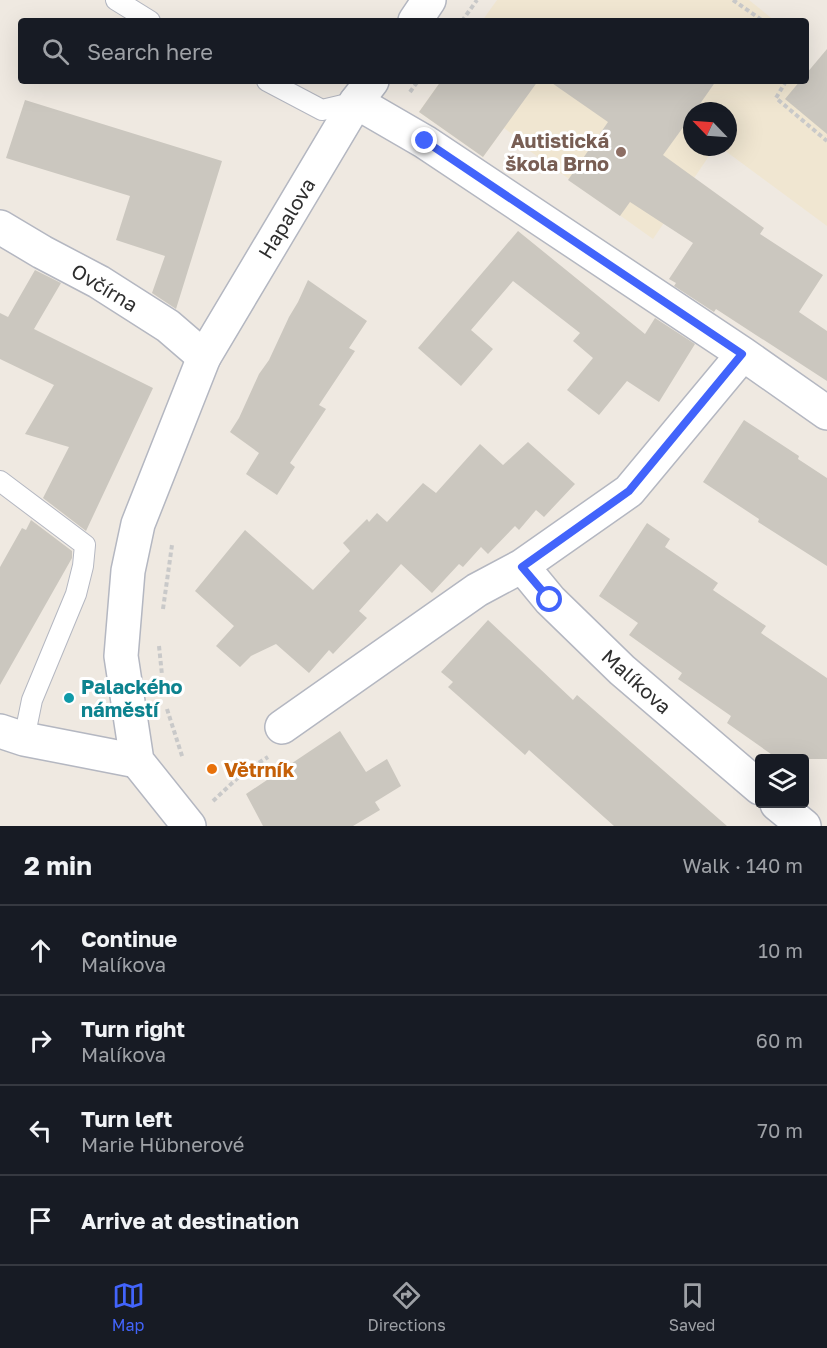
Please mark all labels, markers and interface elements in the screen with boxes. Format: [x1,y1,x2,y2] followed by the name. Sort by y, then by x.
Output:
[18,18,809,84] search box
[39,35,72,68] icon: search
[87,38,213,65] text: Search here
[683,102,737,156] north arrow
[411,127,437,153] route end
[505,128,609,175] place label: Autistická škola Brno
[614,145,628,159] marker: Autistická škola Brno
[253,173,319,263] street label: Hapalova
[67,258,143,316] street label: Ovčírna
[536,586,562,612] route start
[597,644,677,718] street label: Malíkova
[81,674,183,721] place label: Palackého náměstí
[62,691,76,705] marker: Palackého náměstí
[755,754,809,808] map controls
[755,754,809,808] button: layers
[224,757,295,781] place label: Větrník
[205,762,219,776] marker: Větrník
[24,850,92,881] text: 2 min
[683,853,803,877] text: Walk · 140 m
[81,925,177,952] text: Continue
[24,934,57,967] icon: ahead
[758,938,803,962] text: 10 m
[81,952,166,976] text: Malíkova
[81,1015,185,1042] text: Turn right
[24,1024,57,1057] icon: right
[756,1028,803,1052] text: 60 m
[81,1042,166,1066] text: Malíkova
[81,1105,172,1132] text: Turn left
[24,1114,57,1147] icon: left
[757,1118,803,1142] text: 70 m
[81,1132,244,1156] text: Marie Hübnerové
[24,1204,57,1237] icon: arrive
[81,1207,299,1234] text: Arrive at destination
[112,1279,145,1335] tab: Map
[368,1279,446,1335] tab: Directions
[669,1279,715,1335] tab: Saved

